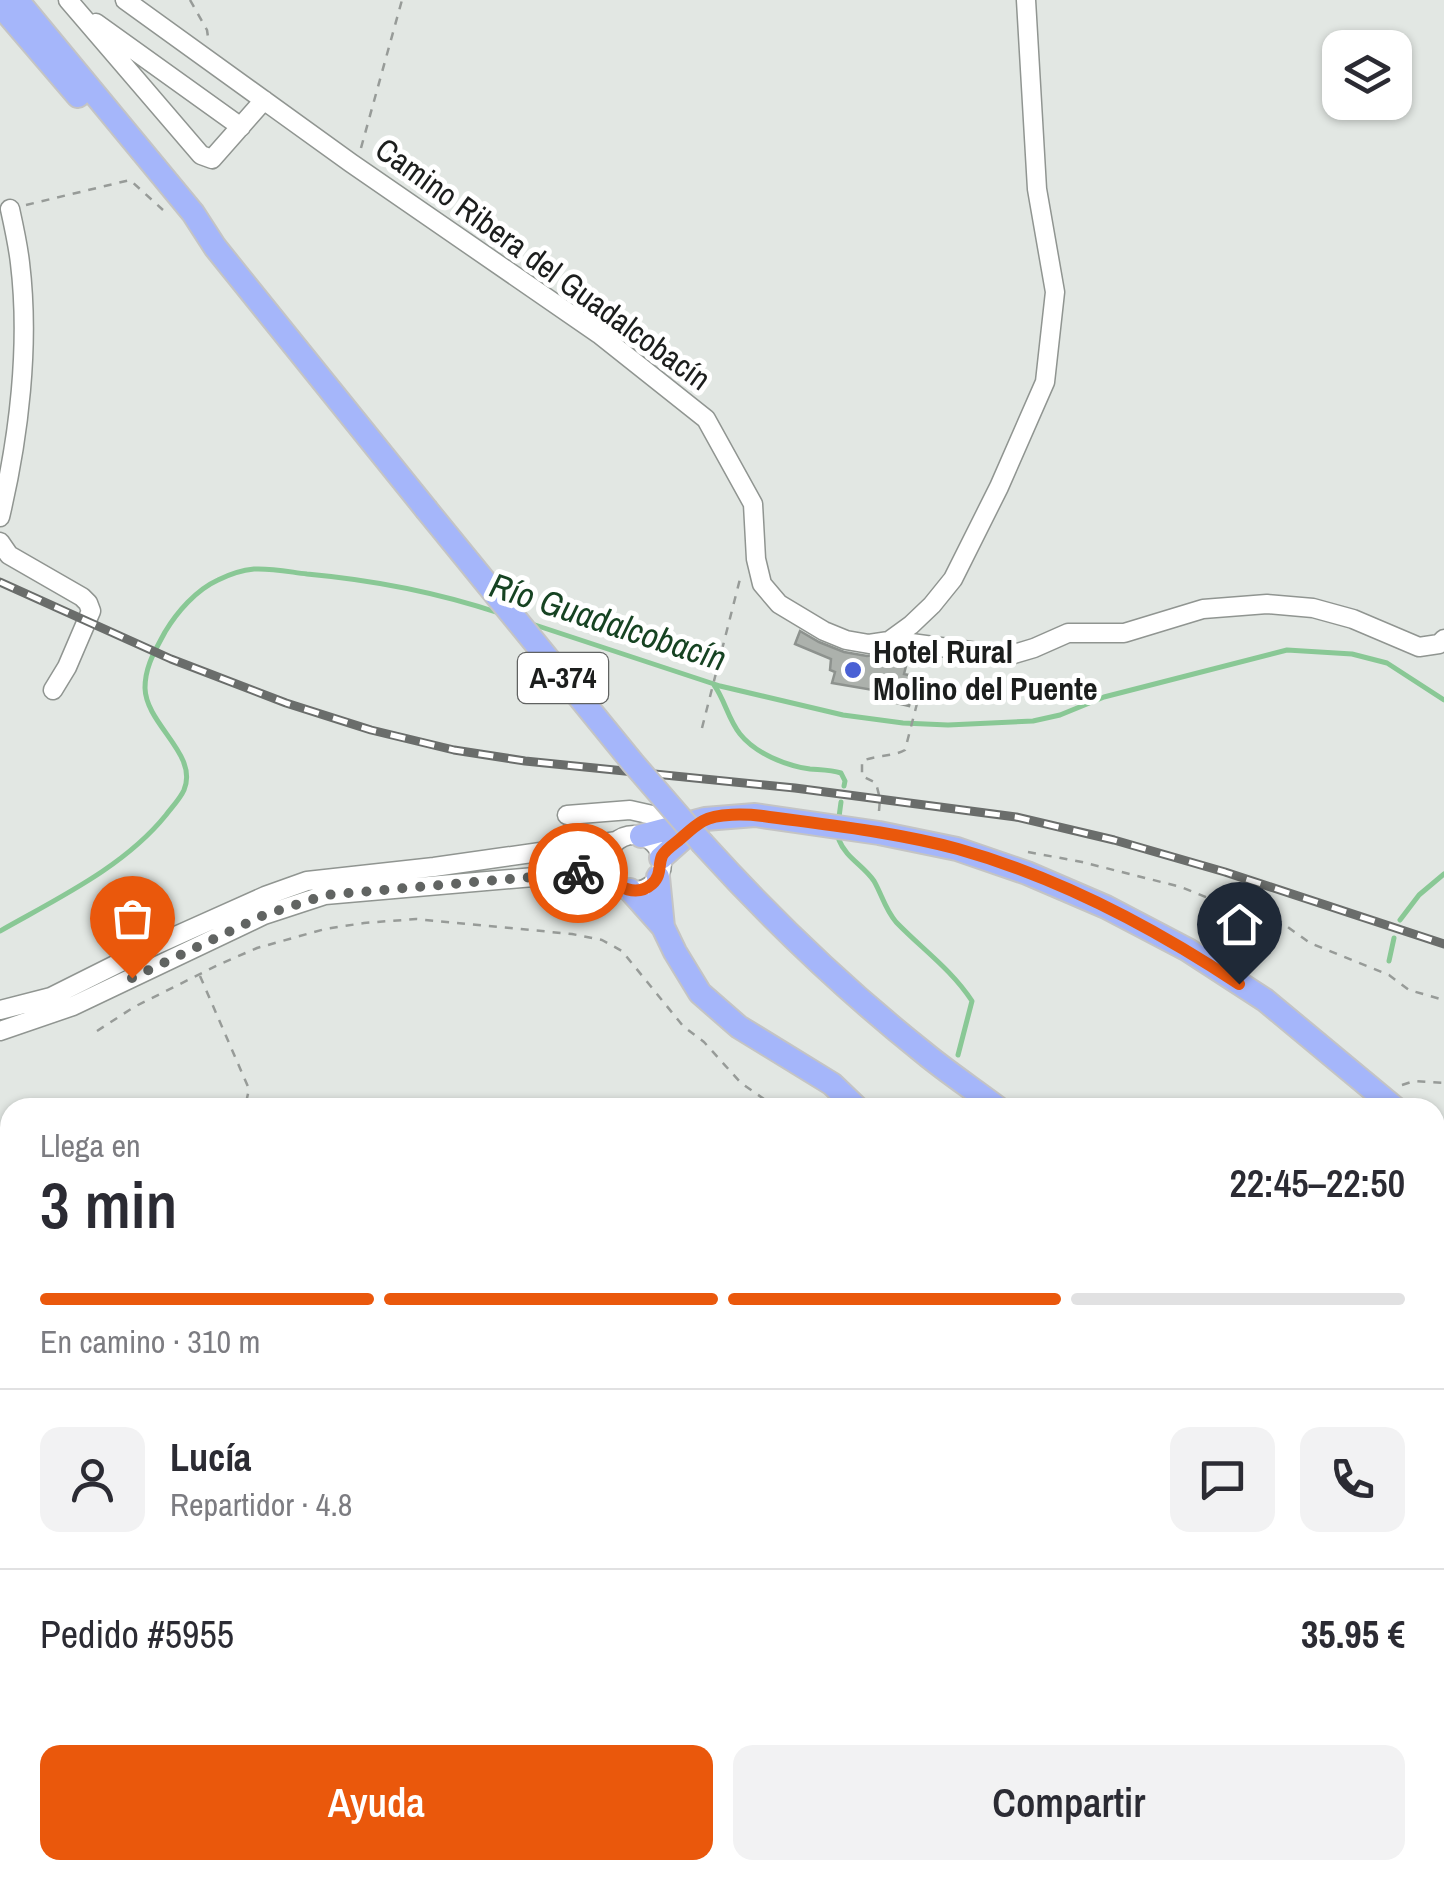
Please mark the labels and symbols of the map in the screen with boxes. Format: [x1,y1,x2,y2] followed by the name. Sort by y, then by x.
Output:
[367,127,719,400] street label: Camino Ribera del Guadalcobacín
[484,561,732,682] water label: Río Guadalcobacín
[873,630,1098,710] place label: Hotel Rural Molino del Puente
[518,653,608,703] road number: A-374
[842,659,864,681] marker: Hotel Rural Molino del Puente
[528,823,628,923] courier
[90,876,175,979] pin
[1197,882,1282,985] pin

